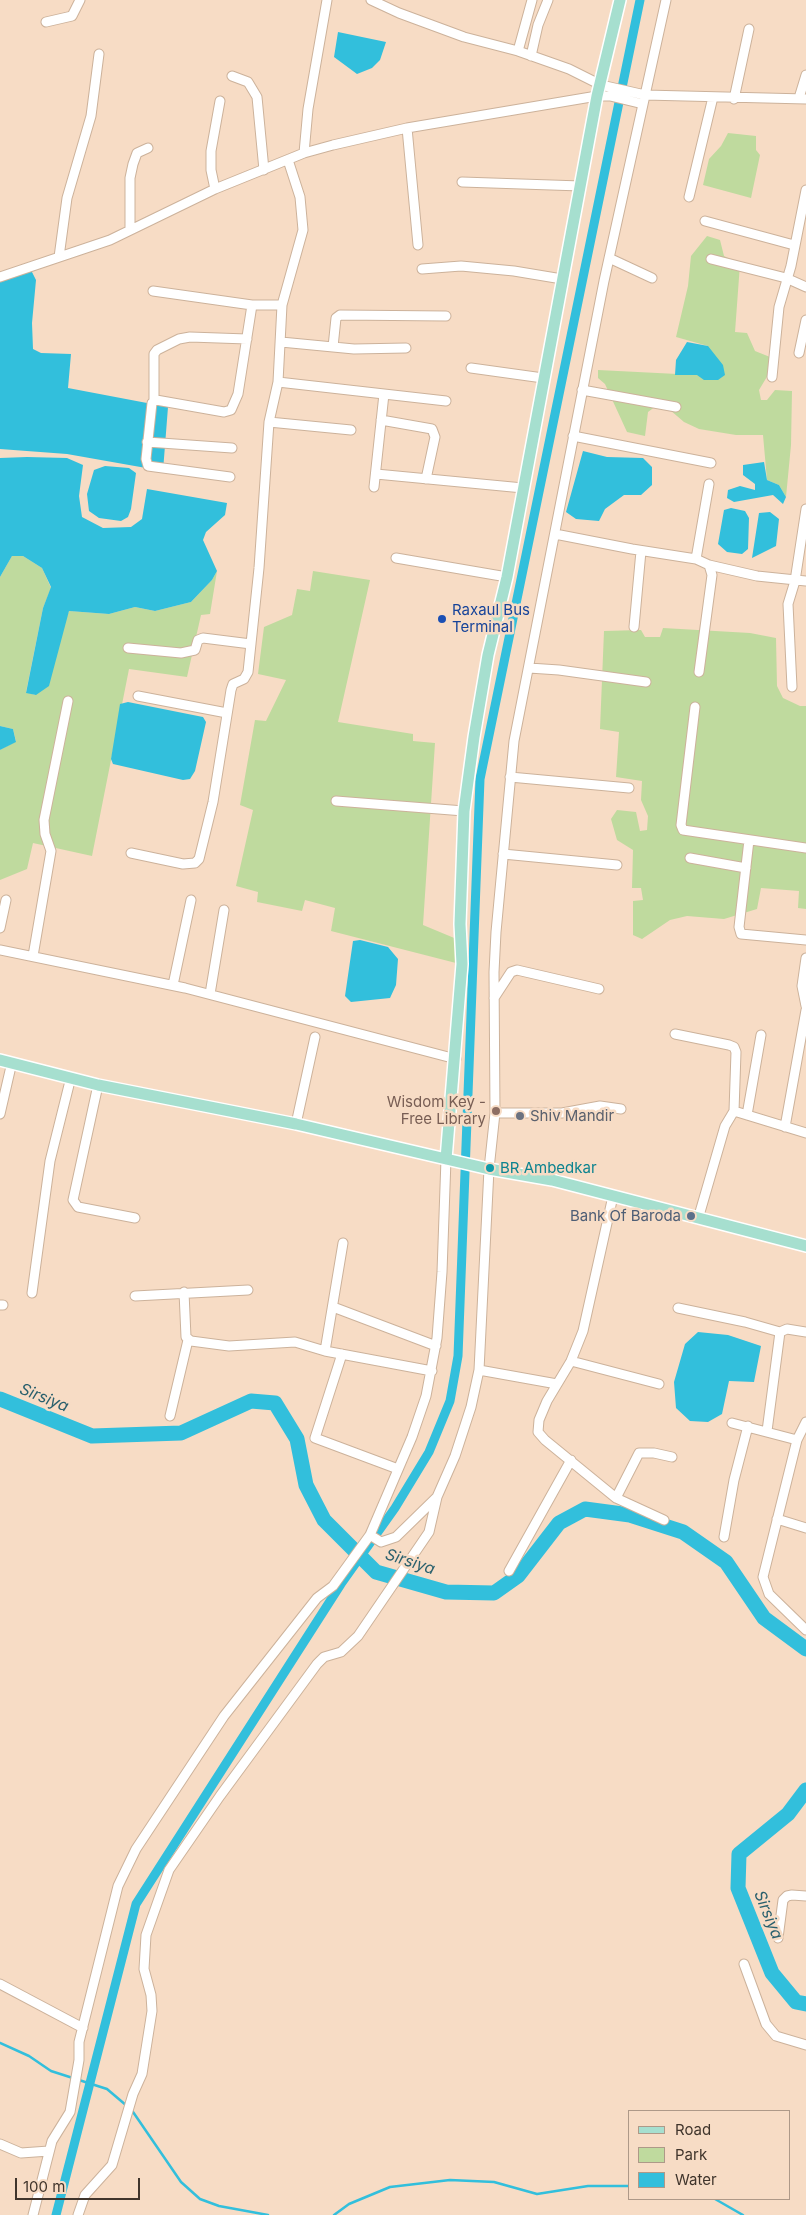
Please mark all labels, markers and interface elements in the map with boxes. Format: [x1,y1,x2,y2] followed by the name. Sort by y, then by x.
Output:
[452,601,530,636] place label: Raxaul Bus Terminal
[436,613,448,625] marker: Raxaul Bus Terminal
[387,1093,486,1128] place label: Wisdom Key - Free Library
[490,1105,502,1117] marker: Wisdom Key - Free Library
[530,1107,614,1125] place label: Shiv Mandir
[514,1110,526,1122] marker: Shiv Mandir
[500,1159,597,1177] place label: BR Ambedkar
[484,1162,496,1174] marker: BR Ambedkar
[570,1207,681,1225] place label: Bank Of Baroda
[685,1210,697,1222] marker: Bank Of Baroda
[17,1380,71,1416] water label: Sirsiya
[383,1545,437,1579] water label: Sirsiya
[750,1888,786,1942] water label: Sirsiya
[628,2110,791,2200] legend
[675,2120,711,2139] text: Road
[675,2145,707,2164] text: Park
[18,2168,142,2200] scale bar
[675,2170,717,2189] text: Water
[23,2177,65,2196] text: 100 m

